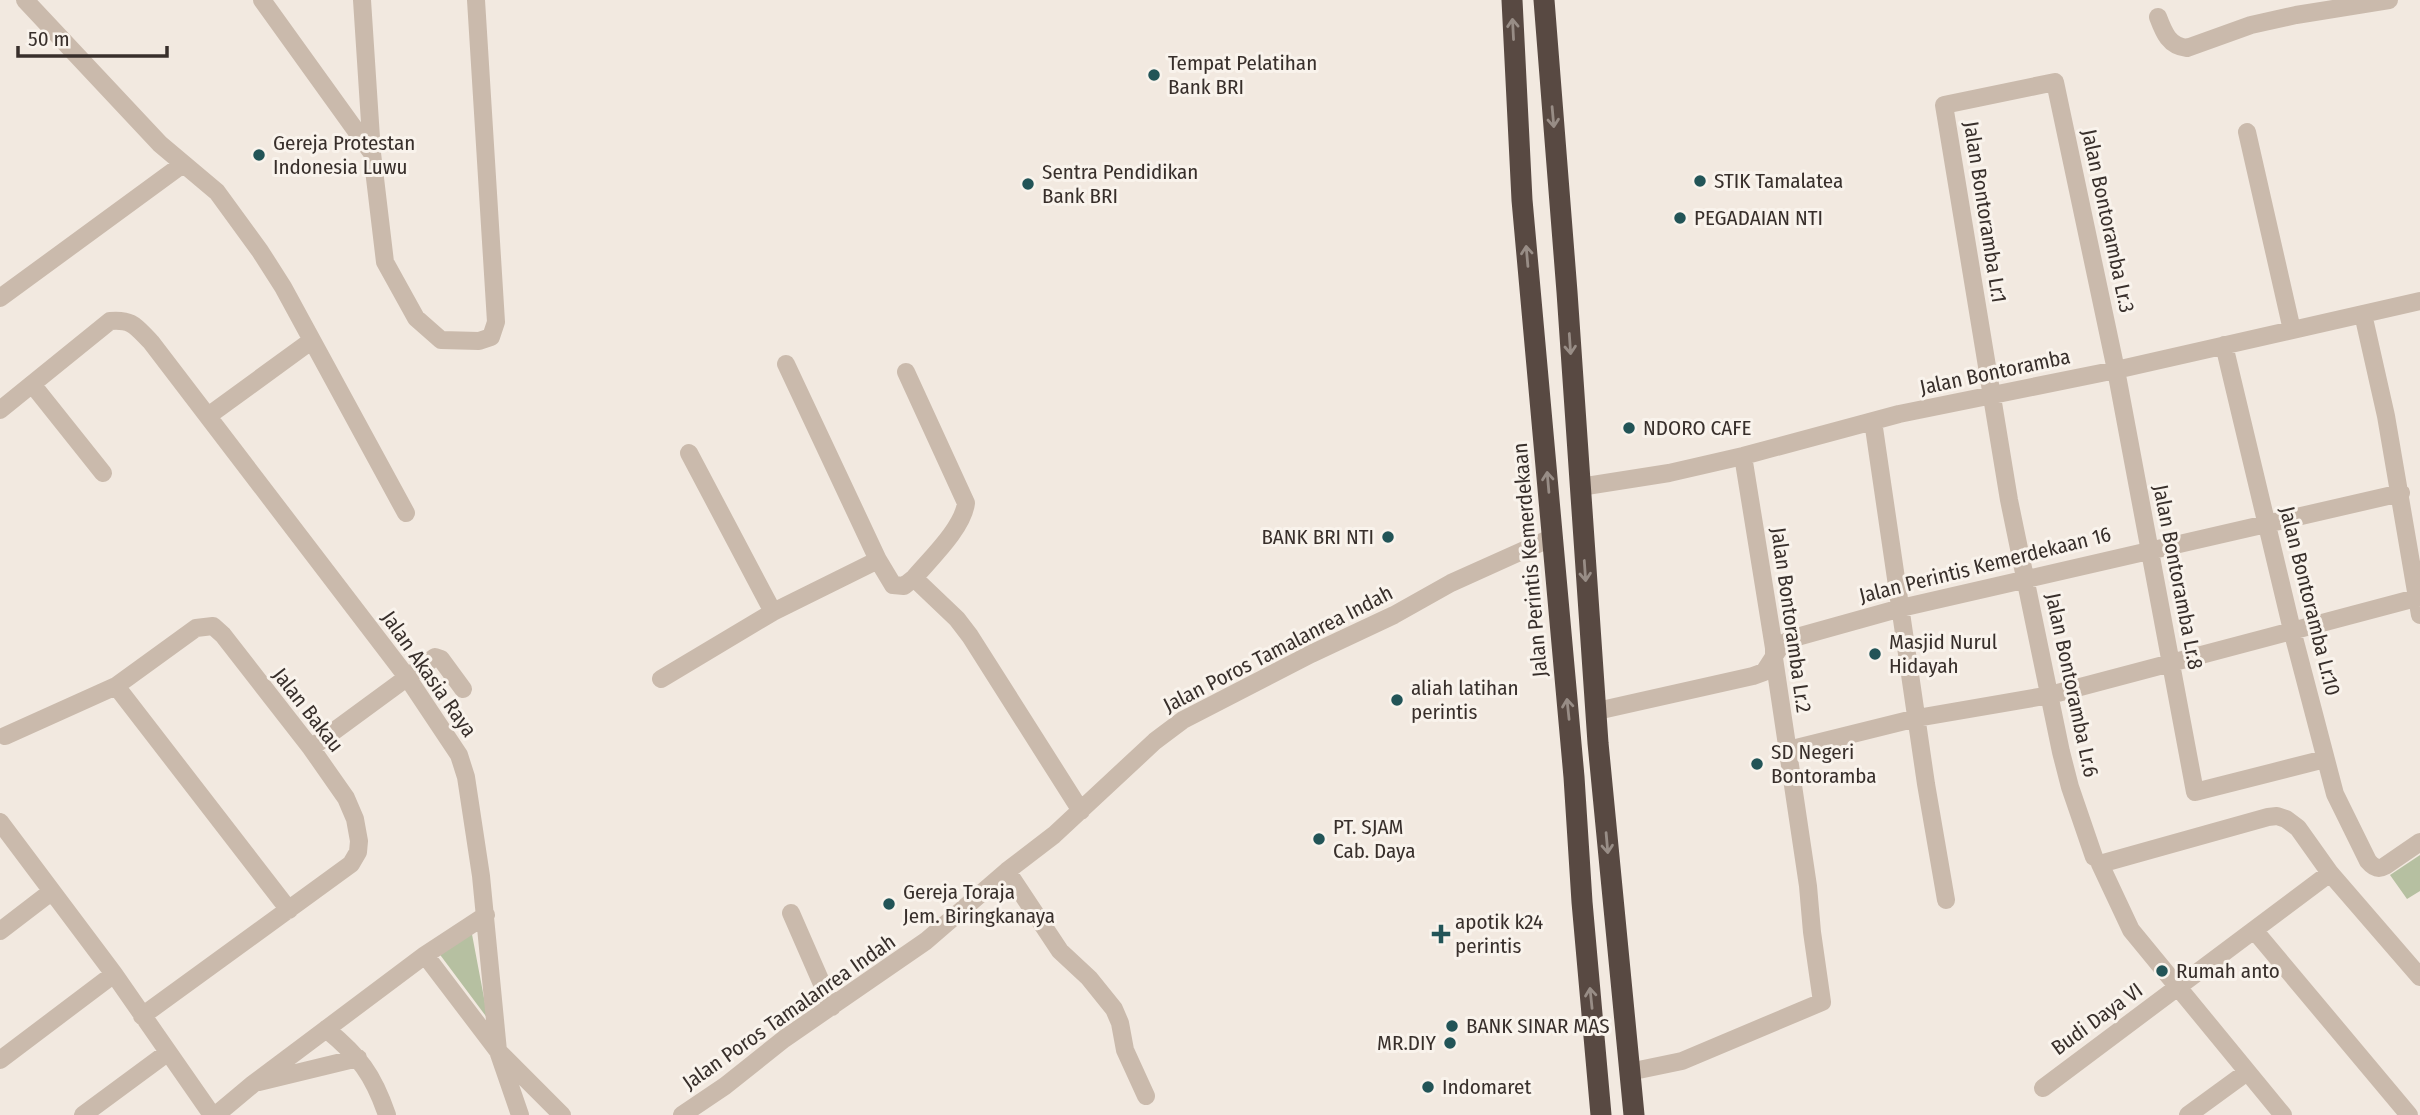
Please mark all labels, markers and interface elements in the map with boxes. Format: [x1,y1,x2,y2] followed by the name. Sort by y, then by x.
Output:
[18,14,166,58] scale bar
[1507,18,1520,41] one-way arrow
[28,26,70,52] text: 50 m
[1168,50,1317,100] place label: Tempat Pelatihan Bank BRI
[1146,67,1162,83] marker: Tempat Pelatihan Bank BRI
[1547,105,1560,128] one-way arrow
[1958,119,2012,305] street label: Jalan Bontoramba Lr.1
[2076,127,2140,315] street label: Jalan Bontoramba Lr.3
[273,130,415,180] place label: Gereja Protestan Indonesia Luwu
[251,147,267,163] marker: Gereja Protestan Indonesia Luwu
[1042,159,1198,209] place label: Sentra Pendidikan Bank BRI
[1714,168,1843,194] place label: STIK Tamalatea
[1692,173,1708,189] marker: STIK Tamalatea
[1020,176,1036,192] marker: Sentra Pendidikan Bank BRI
[1694,205,1823,231] place label: PEGADAIAN NTI
[1672,210,1688,226] marker: PEGADAIAN NTI
[1520,245,1533,268] one-way arrow
[1564,332,1577,354] one-way arrow
[1917,343,2073,401] street label: Jalan Bontoramba
[1643,415,1751,441] place label: NDORO CAFE
[1621,420,1637,436] marker: NDORO CAFE
[1507,442,1553,678] street label: Jalan Perintis Kemerdekaan
[1541,472,1554,494] one-way arrow
[2147,482,2209,672] street label: Jalan Bontoramba Lr.8
[2274,504,2346,698] street label: Jalan Bontoramba Lr.10
[1856,521,2114,609] street label: Jalan Perintis Kemerdekaan 16
[1261,524,1374,550] place label: BANK BRI NTI
[1765,526,1817,714] street label: Jalan Bontoramba Lr.2
[1380,529,1396,545] marker: BANK BRI NTI
[1579,559,1592,582] one-way arrow
[1159,580,1397,718] street label: Jalan Poros Tamalanrea Indah
[2040,591,2104,779] street label: Jalan Bontoramba Lr.6
[376,606,482,742] street label: Jalan Akasia Raya
[1889,629,1998,679] place label: Masjid Nurul Hidayah
[1867,646,1883,662] marker: Masjid Nurul Hidayah
[267,663,349,757] street label: Jalan Bakau
[1411,675,1519,725] place label: aliah latihan perintis
[1389,692,1405,708] marker: aliah latihan perintis
[1561,698,1574,721] one-way arrow
[1771,739,1877,789] place label: SD Negeri Bontoramba
[1749,756,1765,772] marker: SD Negeri Bontoramba
[1333,814,1415,864] place label: PT. SJAM Cab. Daya
[1311,831,1327,847] marker: PT. SJAM Cab. Daya
[1601,831,1614,853] one-way arrow
[903,879,1055,929] place label: Gereja Toraja Jem. Biringkanaya
[881,896,897,912] marker: Gereja Toraja Jem. Biringkanaya
[1455,909,1543,959] place label: apotik k24 perintis
[1433,926,1449,942] marker: apotik k24 perintis
[678,929,900,1095] street label: Jalan Poros Tamalanrea Indah
[2176,958,2280,984] place label: Rumah anto
[2154,963,2170,979] marker: Rumah anto
[2046,977,2148,1061] street label: Budi Daya VI
[1584,987,1597,1010] one-way arrow
[1466,1013,1610,1039] place label: BANK SINAR MAS
[1444,1018,1460,1034] marker: BANK SINAR MAS
[1377,1030,1437,1056] place label: MR.DIY
[1442,1035,1458,1051] marker: MR.DIY
[1442,1074,1531,1100] place label: Indomaret
[1420,1079,1436,1095] marker: Indomaret

